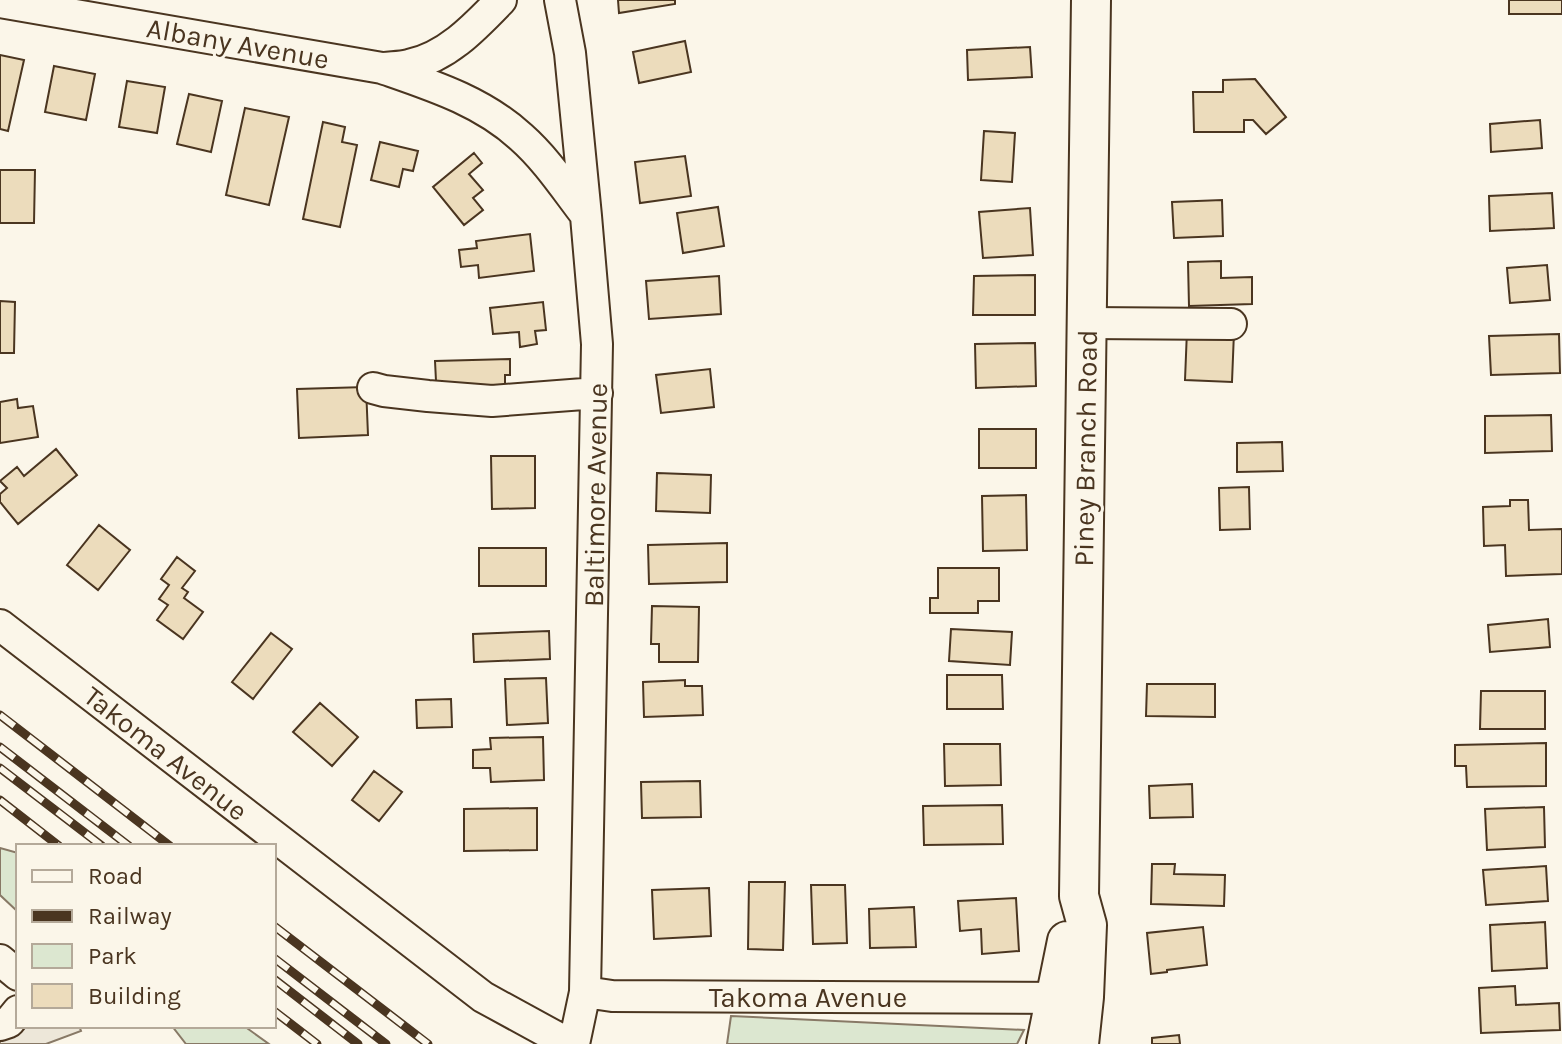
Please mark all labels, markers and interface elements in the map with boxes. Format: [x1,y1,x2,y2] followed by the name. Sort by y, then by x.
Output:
[144,11,332,76] street label: Albany Avenue
[1067,329,1104,567] street label: Piney Branch Road
[577,383,614,607] street label: Baltimore Avenue
[77,679,254,827] street label: Takoma Avenue
[16,844,276,1028] legend
[88,862,143,890] text: Road
[88,902,172,930] text: Railway
[88,942,137,970] text: Park
[709,981,907,1014] street label: Takoma Avenue
[88,982,181,1010] text: Building

